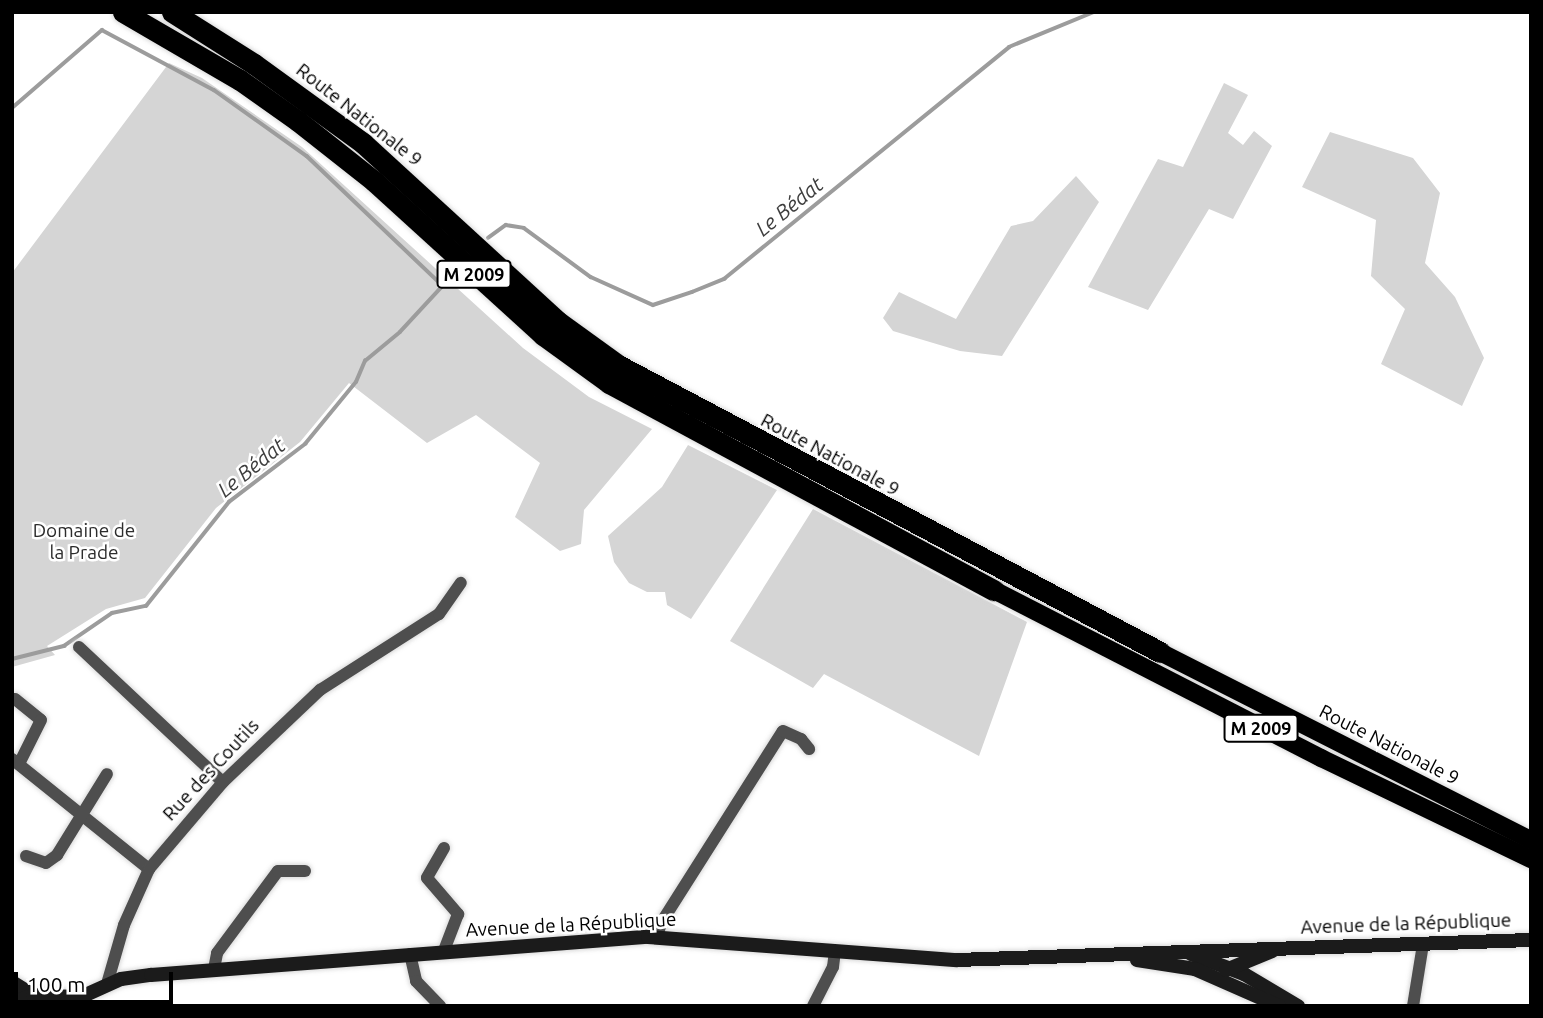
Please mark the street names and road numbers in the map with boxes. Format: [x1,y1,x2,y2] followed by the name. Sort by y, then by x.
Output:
[291,59,427,171] street label: Route Nationale 9
[435,260,512,288] road number: M 2009
[757,409,903,501] street label: Route Nationale 9
[1315,700,1463,790] street label: Route Nationale 9
[158,714,264,826] street label: Rue des Coutils
[1222,714,1300,742] road number: M 2009
[465,908,677,942] street label: Avenue de la République
[1300,909,1512,939] street label: Avenue de la République

